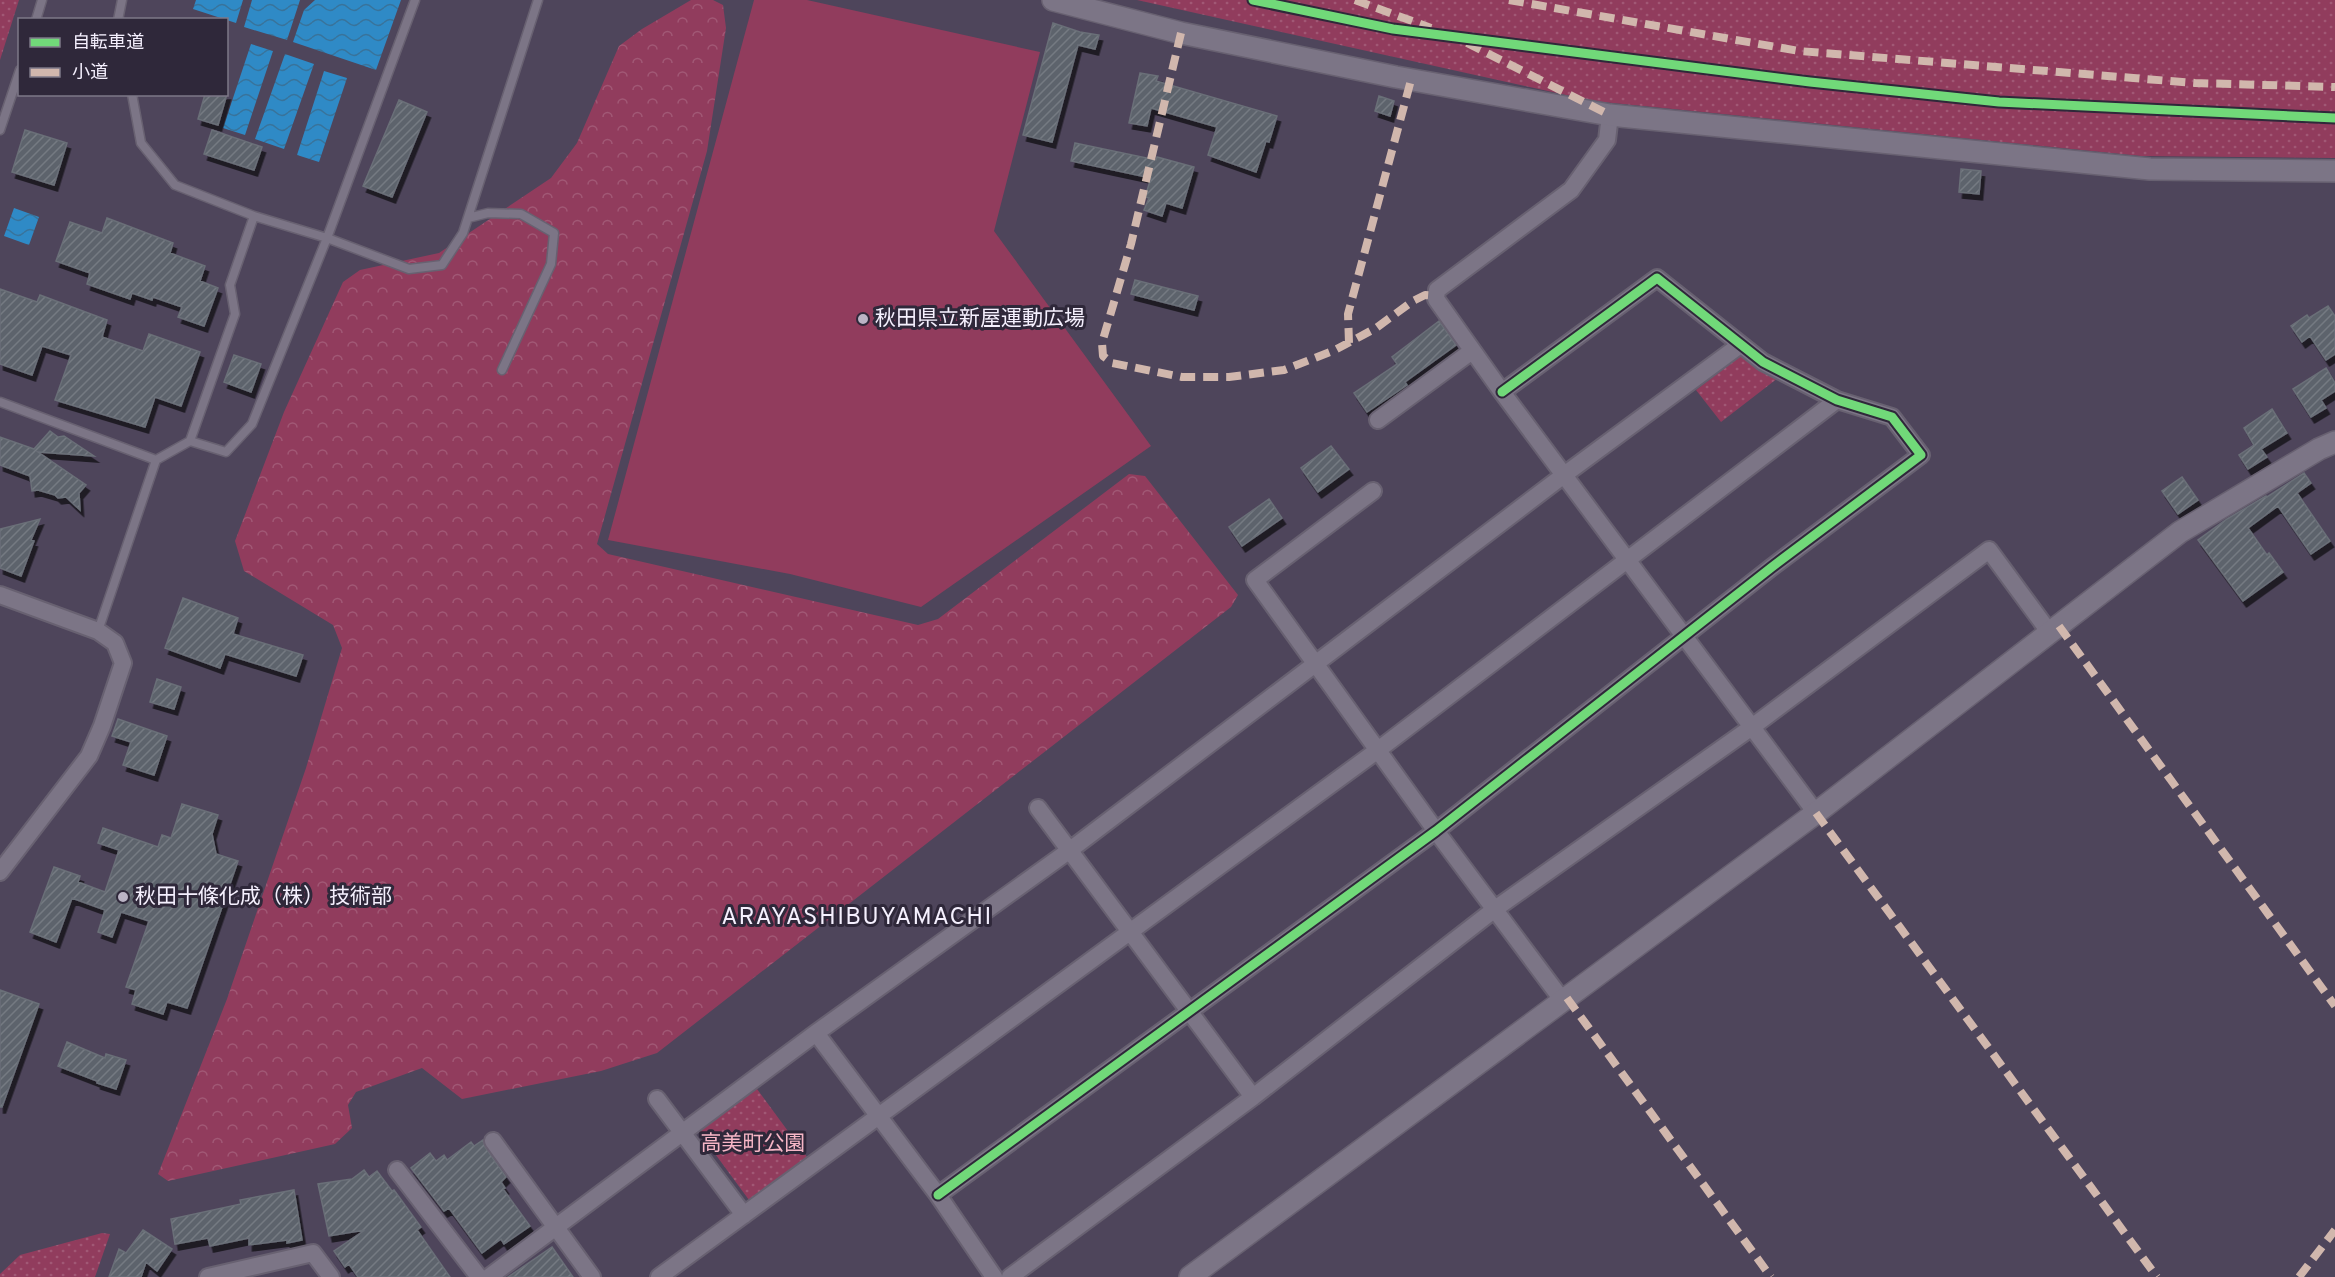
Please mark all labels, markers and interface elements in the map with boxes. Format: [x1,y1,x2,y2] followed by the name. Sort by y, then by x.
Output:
[18,18,228,96] legend
[72,32,144,55] text: 自転車道
[72,62,108,85] text: 小道
[875,306,1085,333] place label: 秋田県立新屋運動広場
[856,312,870,326] marker: 秋田県立新屋運動広場
[135,884,392,911] place label: 秋田十條化成（株） 技術部
[116,890,130,904] marker: 秋田十條化成（株） 技術部
[721,903,993,933] district label: ARAYASHIBUYAMACHI
[701,1131,806,1158] park label: 高美町公園

